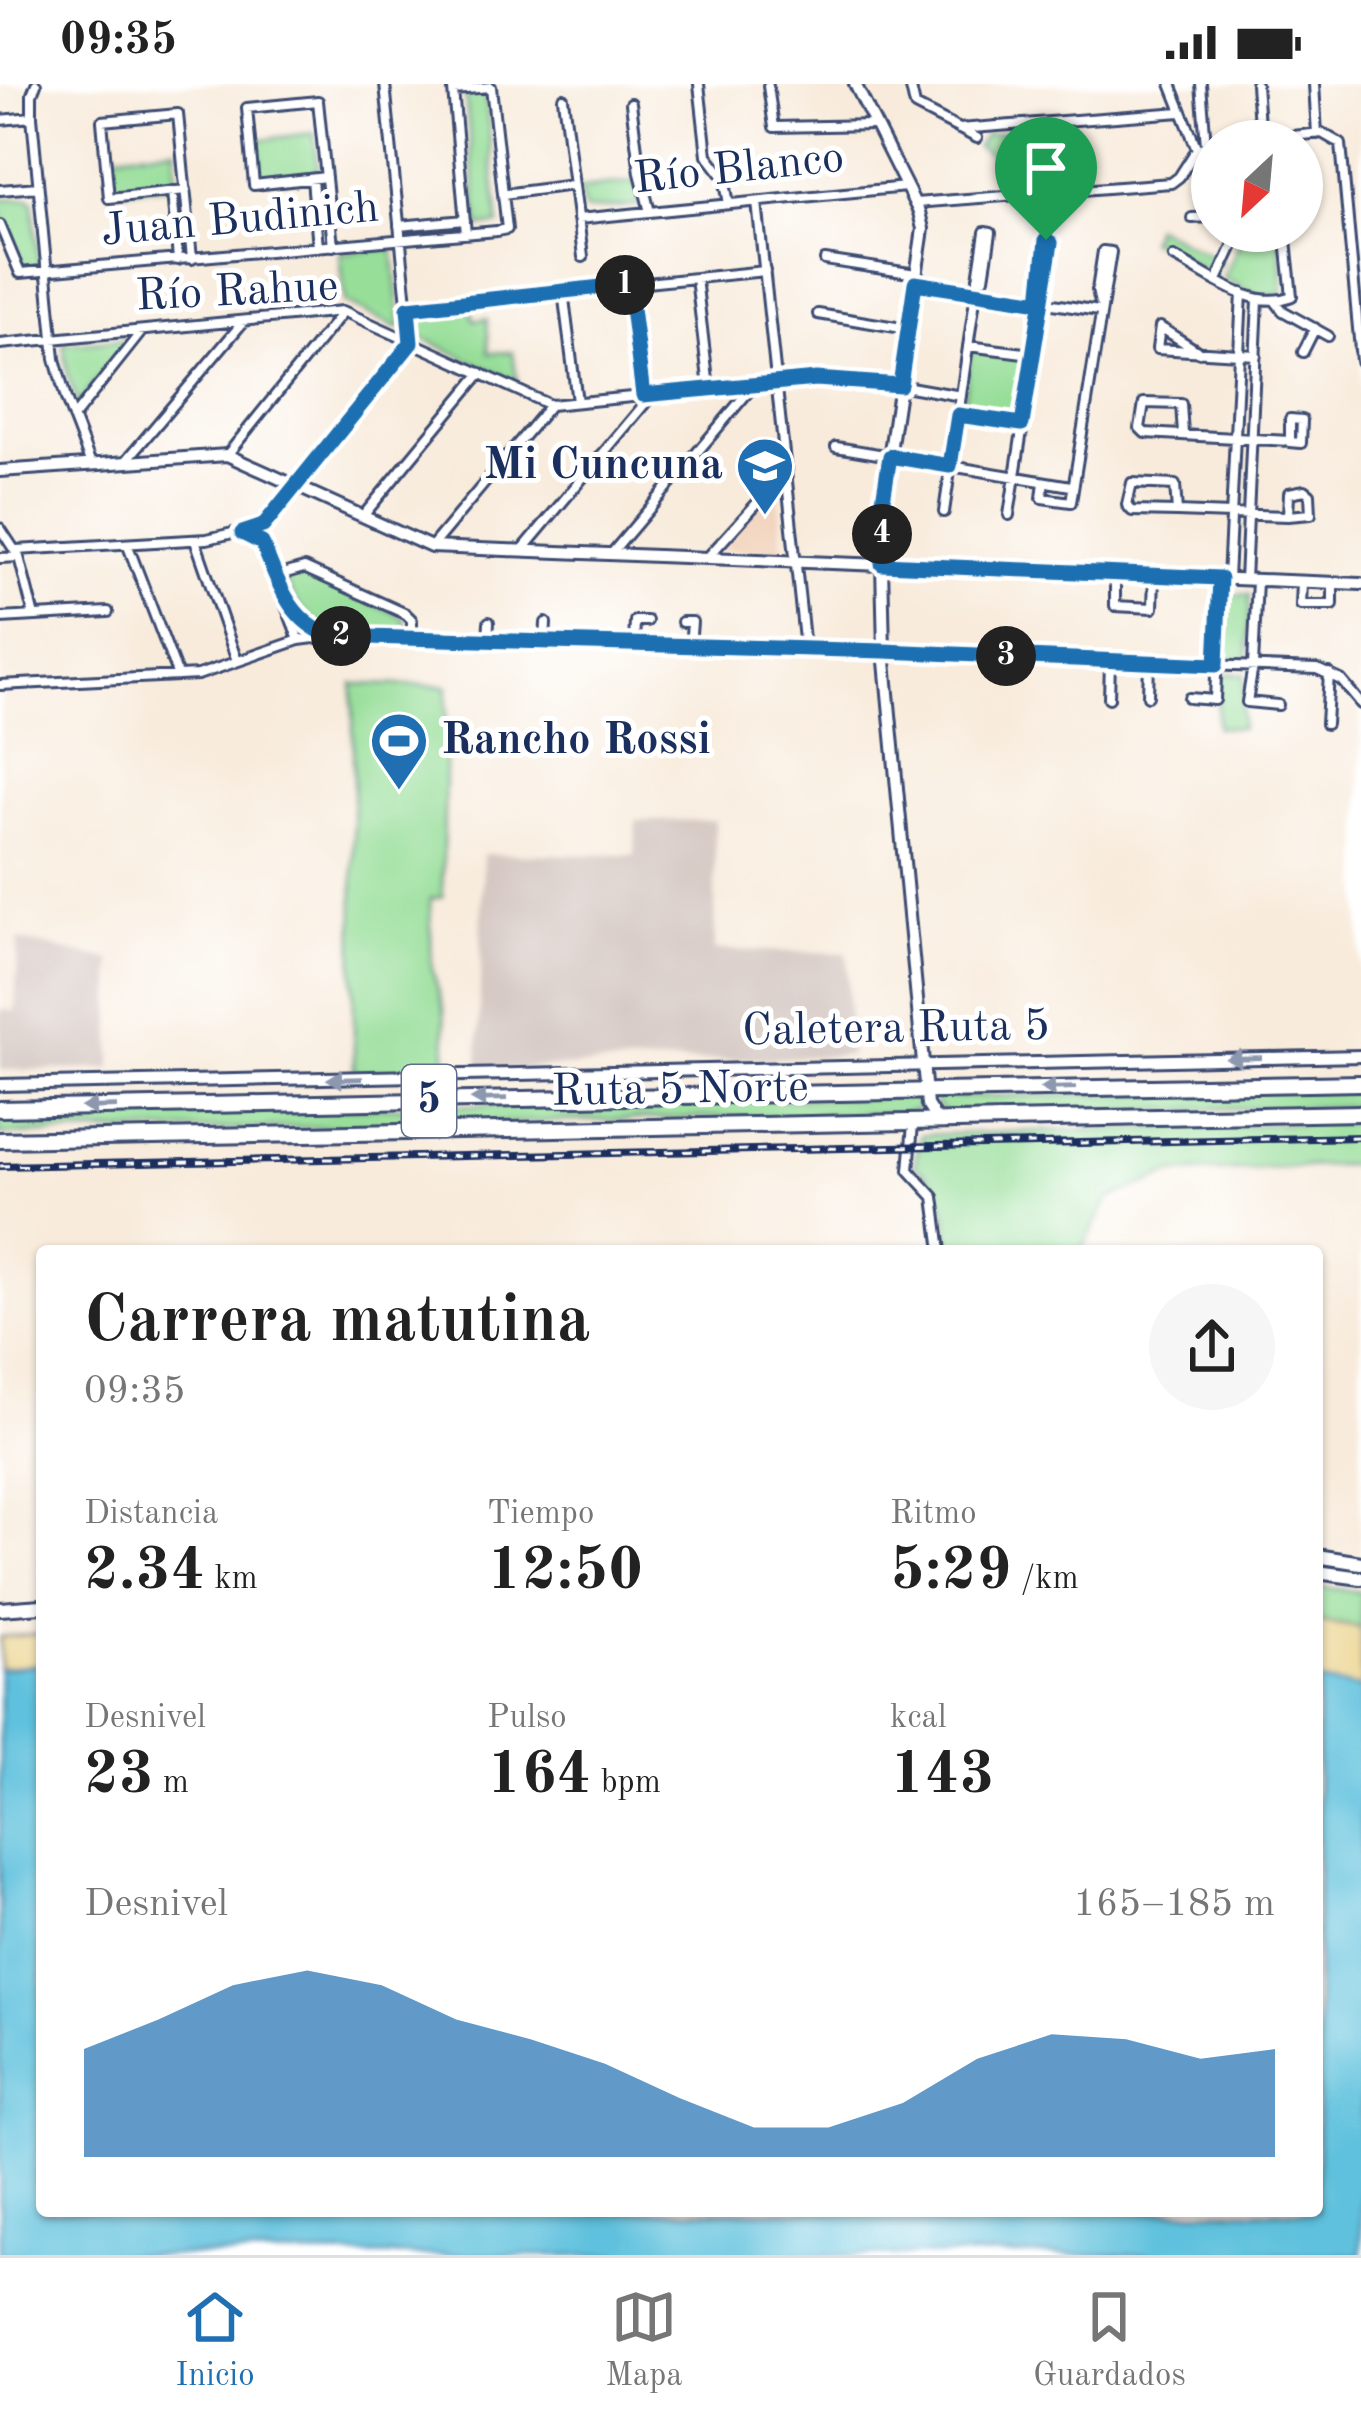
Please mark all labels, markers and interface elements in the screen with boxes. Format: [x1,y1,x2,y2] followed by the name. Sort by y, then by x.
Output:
[60,19,177,64] text: 09:35
[995,117,1097,240] pin
[1191,120,1323,252] north arrow
[1191,120,1323,252] map controls
[1013,135,1079,201] icon: arrive
[632,137,846,203] street label: Río Blanco
[99,186,381,256] street label: Juan Budinich
[595,255,655,315] pin: 1
[134,265,340,321] street label: Río Rahue
[615,268,635,301] text: 1
[734,435,796,517] school or university icon: Mi Cuncuna
[484,444,723,489] place label: Mi Cuncuna
[852,504,912,564] pin: 4
[872,517,892,550] text: 4
[311,606,371,666] pin: 2
[331,619,351,652] text: 2
[976,626,1036,686] pin: 3
[996,639,1016,672] text: 3
[368,710,430,792] sports icon: Rancho Rossi
[441,719,711,764] place label: Rancho Rossi
[742,1005,1050,1055] street label: Caletera Ruta 5
[1224,1048,1262,1067] one-way arrow
[402,1065,456,1137] road number: 5
[551,1066,809,1116] street label: Ruta 5 Norte
[325,1069,363,1088] one-way arrow
[1038,1078,1076,1098] one-way arrow
[469,1090,507,1109] one-way arrow
[79,1098,117,1117] one-way arrow
[1149,1284,1275,1410] button: share
[84,1290,591,1356] text: Carrera matutina
[84,1372,185,1411] text: 09:35
[84,1498,218,1531] text: Distancia
[487,1498,594,1531] text: Tiempo
[890,1498,977,1531] text: Ritmo
[84,1542,205,1602] text: 2.34
[487,1542,643,1602] text: 12:50
[890,1542,1011,1602] text: 5:29
[205,1563,258,1596] text: km
[1011,1563,1079,1596] text: /km
[84,1702,206,1735] text: Desnivel
[487,1702,567,1735] text: Pulso
[890,1702,947,1735] text: kcal
[84,1746,154,1806] text: 23
[487,1746,591,1806] text: 164
[890,1746,994,1806] text: 143
[154,1767,189,1800] text: m
[591,1767,661,1800] text: bpm
[84,1885,228,1924] text: Desnivel
[1073,1885,1275,1924] text: 165–185 m
[175,2284,255,2397] tab: Inicio
[605,2284,683,2397] tab: Mapa
[1033,2284,1186,2397] tab: Guardados

